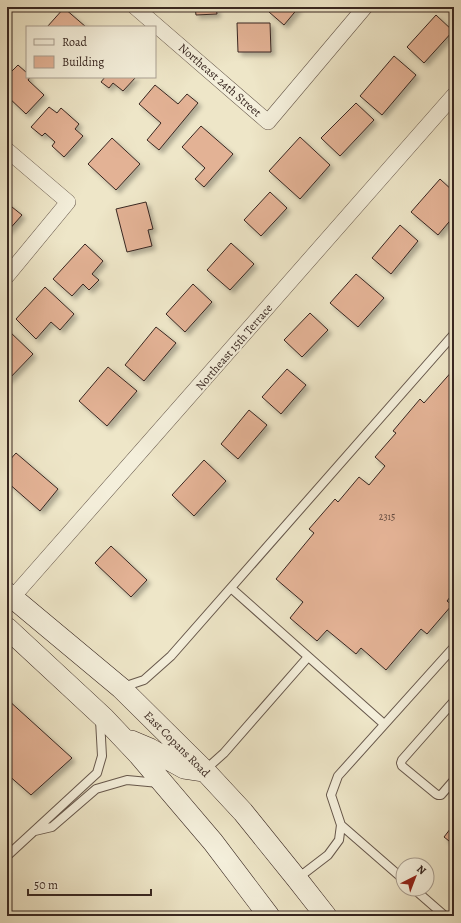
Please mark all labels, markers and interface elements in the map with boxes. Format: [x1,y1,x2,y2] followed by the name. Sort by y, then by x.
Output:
[26,26,156,78] legend
[62,34,88,50] text: Road
[175,40,265,120] street label: Northeast 24th Street
[62,54,104,70] text: Building
[192,300,276,394] street label: Northeast 15th Terrace
[379,510,395,523] house number: 2315
[140,707,214,781] street label: East Copans Road
[395,857,435,897] north arrow
[413,862,429,878] text: N
[28,871,151,897] scale bar
[34,877,58,893] text: 50 m

